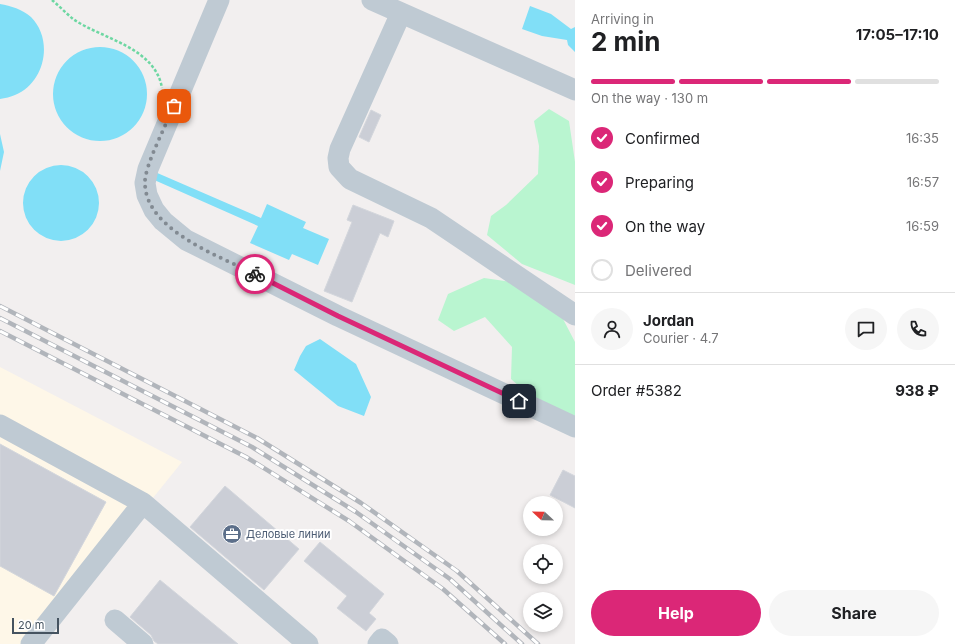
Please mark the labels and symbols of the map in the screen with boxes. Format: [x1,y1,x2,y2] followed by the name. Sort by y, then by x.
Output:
[157,89,191,123] pin
[235,254,275,294] courier
[502,384,536,418] pin
[523,496,563,536] north arrow
[221,523,243,545] office icon: Деловые линии
[246,527,331,541] place label: Деловые линии
[12,616,59,635] scale bar

